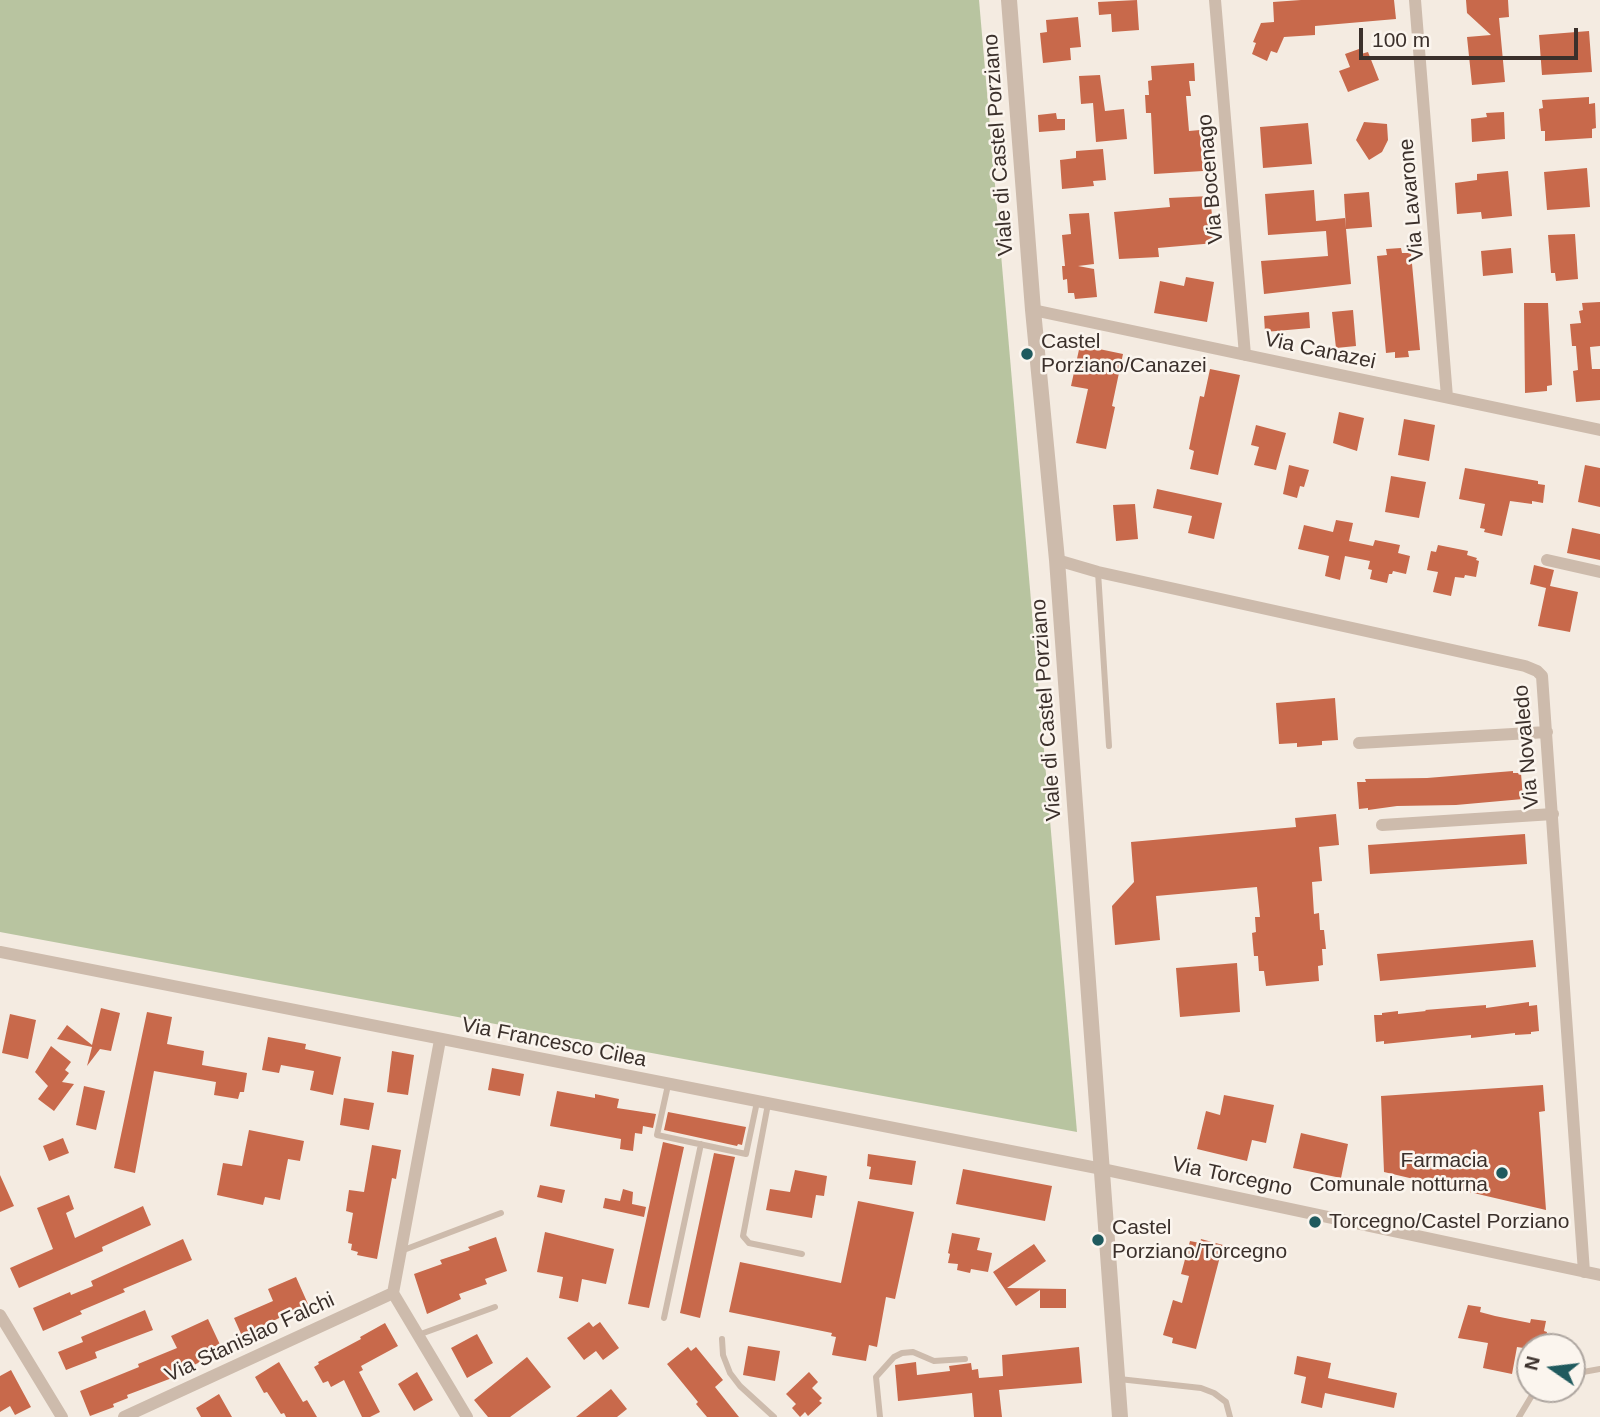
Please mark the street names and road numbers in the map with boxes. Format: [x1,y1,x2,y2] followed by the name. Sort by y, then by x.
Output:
[979,33,1019,257] street label: Viale di Castel Porziano
[1193,113,1229,245] street label: Via Bocenago
[1394,137,1430,263] street label: Via Lavarone
[1262,327,1378,375] street label: Via Canazei
[1027,598,1067,822] street label: Viale di Castel Porziano
[1509,684,1545,810] street label: Via Novaledo
[460,1013,648,1073] street label: Via Francesco Cilea
[1170,1152,1294,1202] street label: Via Torcegno
[161,1288,339,1388] street label: Via Stanislao Falchi

